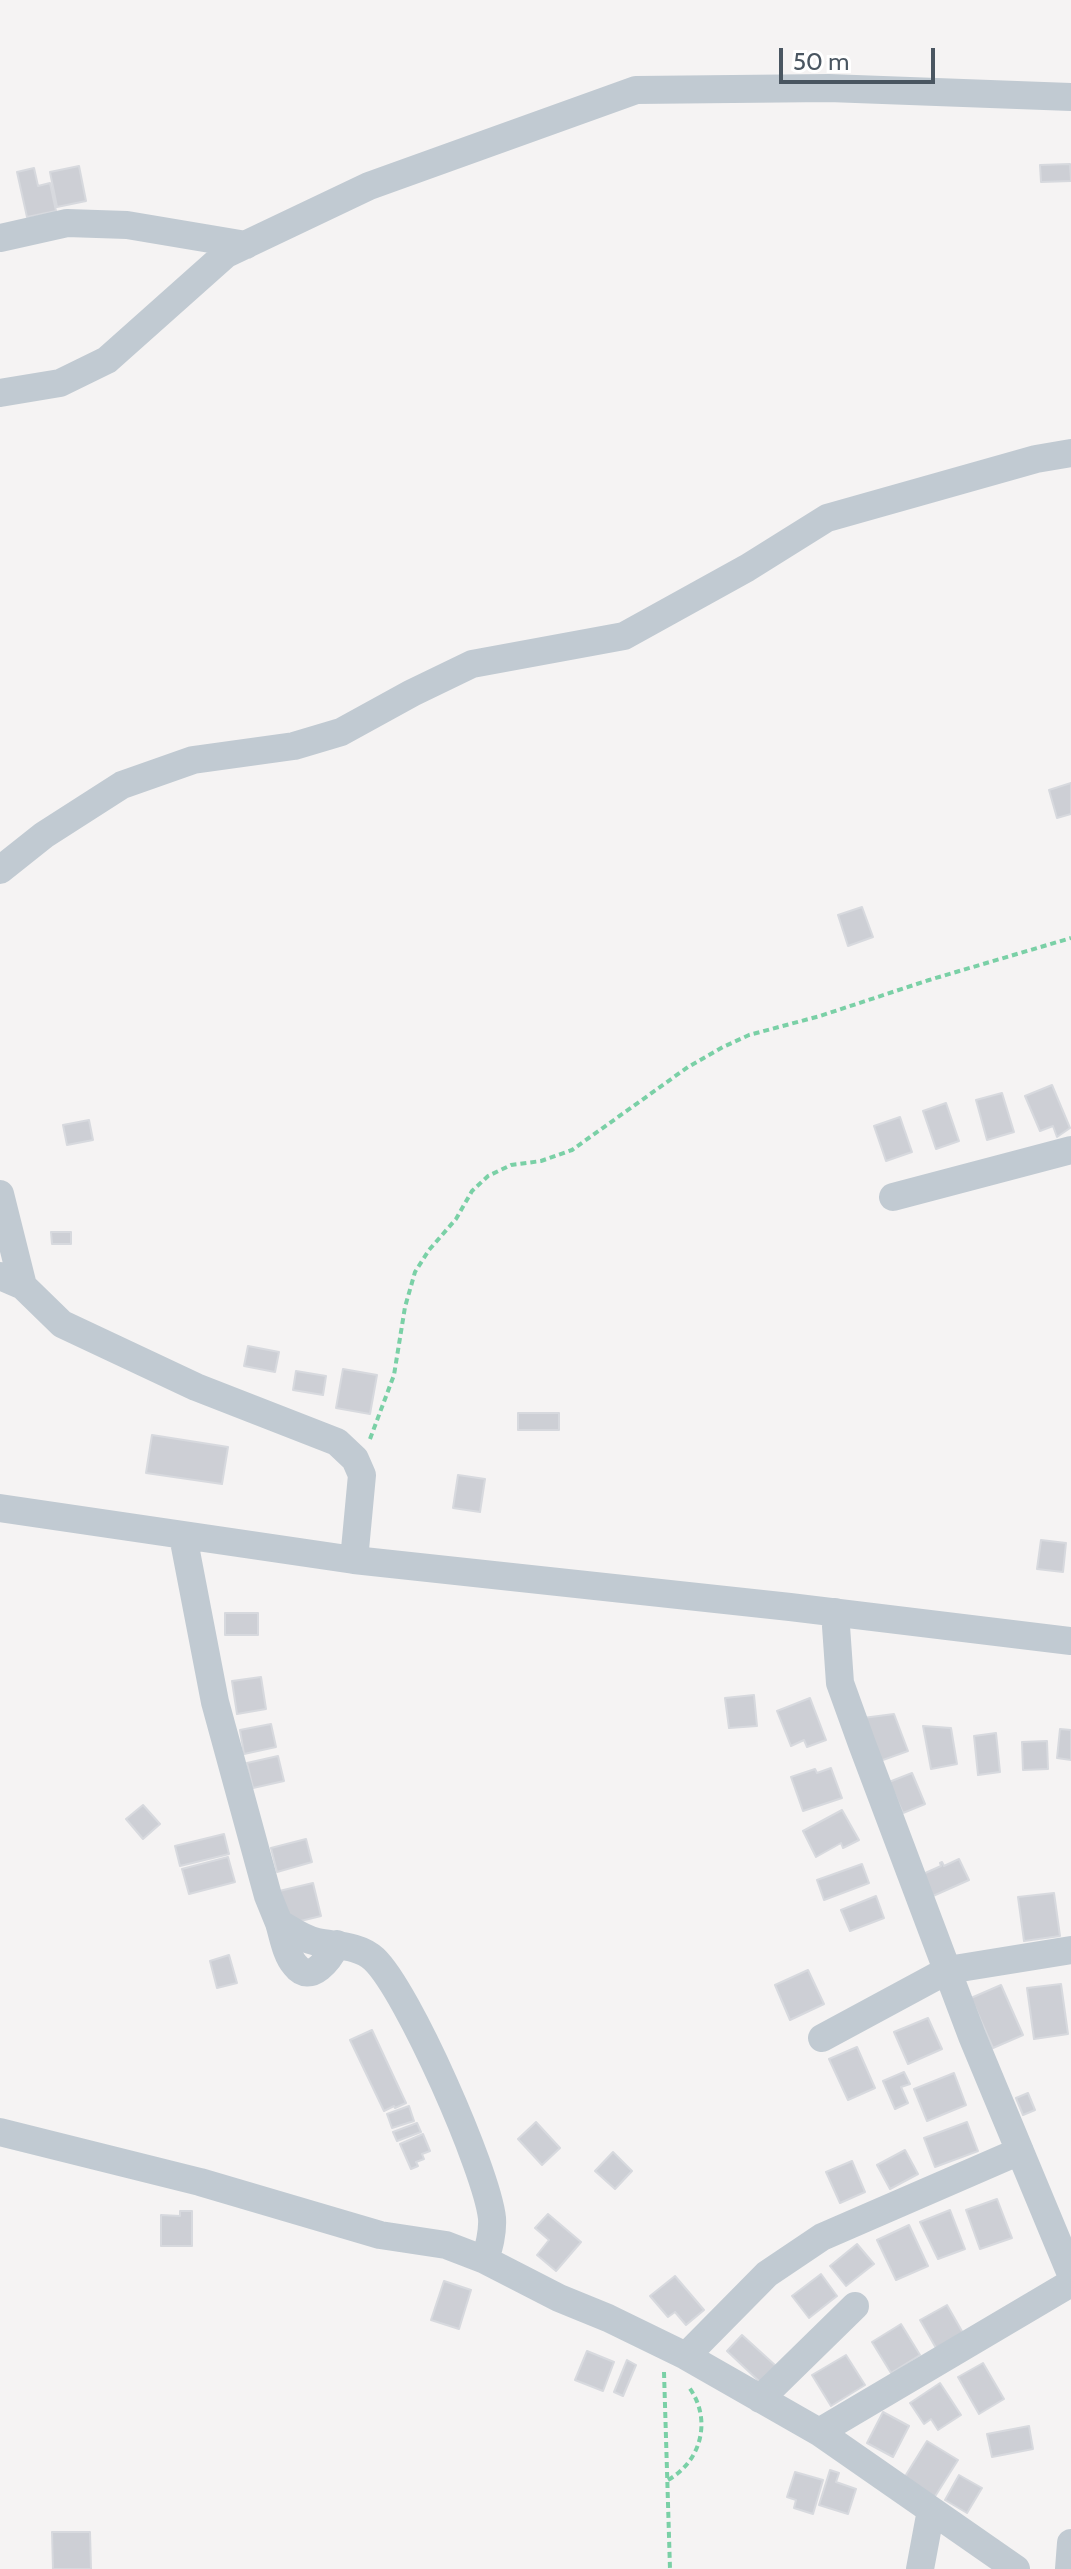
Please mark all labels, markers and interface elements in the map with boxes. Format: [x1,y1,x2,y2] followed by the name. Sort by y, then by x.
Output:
[783,32,939,82] scale bar
[793,47,849,76] text: 50 m

